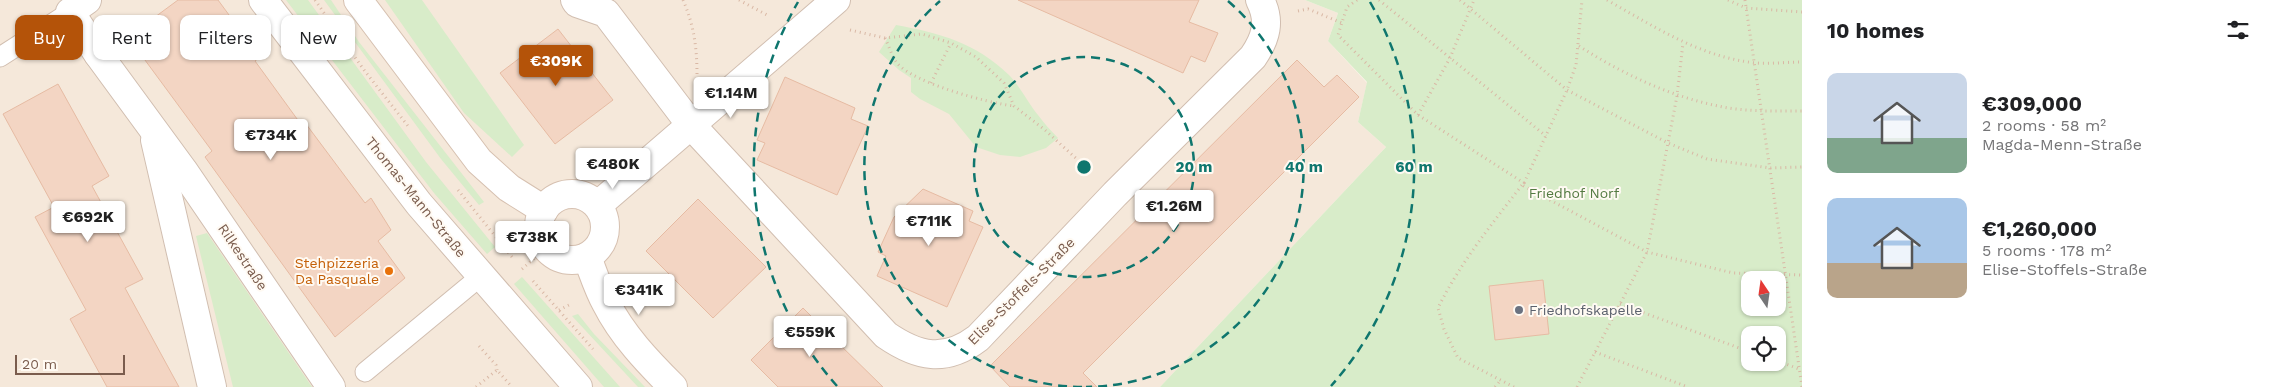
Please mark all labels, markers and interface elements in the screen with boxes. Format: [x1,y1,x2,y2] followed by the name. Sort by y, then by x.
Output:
[15,15,83,60] chip: Buy
[93,15,170,60] chip: Rent
[180,15,271,60] chip: Filters
[281,15,355,60] chip: New
[2224,16,2252,44] icon: filters
[1827,18,1924,43] text: 10 homes
[521,44,591,87] pin: €309K
[530,51,582,70] text: €309K
[690,76,772,119] pin: €1.14M
[705,83,757,102] text: €1.14M
[1982,91,2082,116] text: €309,000
[1867,93,1927,153] icon: home
[1982,116,2106,135] text: 2 rooms · 58 m²
[236,119,306,161] pin: €734K
[245,125,297,144] text: €734K
[363,134,469,260] street label: Thomas-Mann-Straße
[1982,135,2142,154] text: Magda-Menn-Straße
[578,148,648,190] pin: €480K
[587,154,640,173] text: €480K
[1075,158,1093,176] centre of rings
[1175,158,1213,176] text: 20 m
[1285,158,1323,176] text: 40 m
[1395,158,1433,176] text: 60 m
[1529,185,1620,201] park label: Friedhof Norf
[1133,190,1215,232] pin: €1.26M
[1146,196,1202,215] text: €1.26M
[53,200,123,243] pin: €692K
[894,204,964,247] pin: €711K
[62,207,114,226] text: €692K
[906,211,952,230] text: €711K
[1982,216,2097,241] text: €1,260,000
[1867,218,1927,278] icon: home
[497,220,567,263] pin: €738K
[215,221,271,293] street label: Rilkestraße
[506,227,558,246] text: €738K
[964,234,1078,348] street label: Elise-Stoffels-Straße
[1982,241,2111,260] text: 5 rooms · 178 m²
[295,255,379,287] place label: Stehpizzeria Da Pasquale
[1982,260,2147,279] text: Elise-Stoffels-Straße
[383,265,395,277] marker: Stehpizzeria Da Pasquale
[1741,271,1786,316] north arrow
[1741,271,1786,371] map controls
[604,274,674,316] pin: €341K
[615,280,663,299] text: €341K
[1529,302,1642,318] place label: Friedhofskapelle
[1513,304,1525,316] marker: Friedhofskapelle
[775,316,845,358] pin: €559K
[785,322,835,341] text: €559K
[1741,326,1786,371] button: locate
[15,352,125,375] scale bar
[22,356,57,372] text: 20 m

